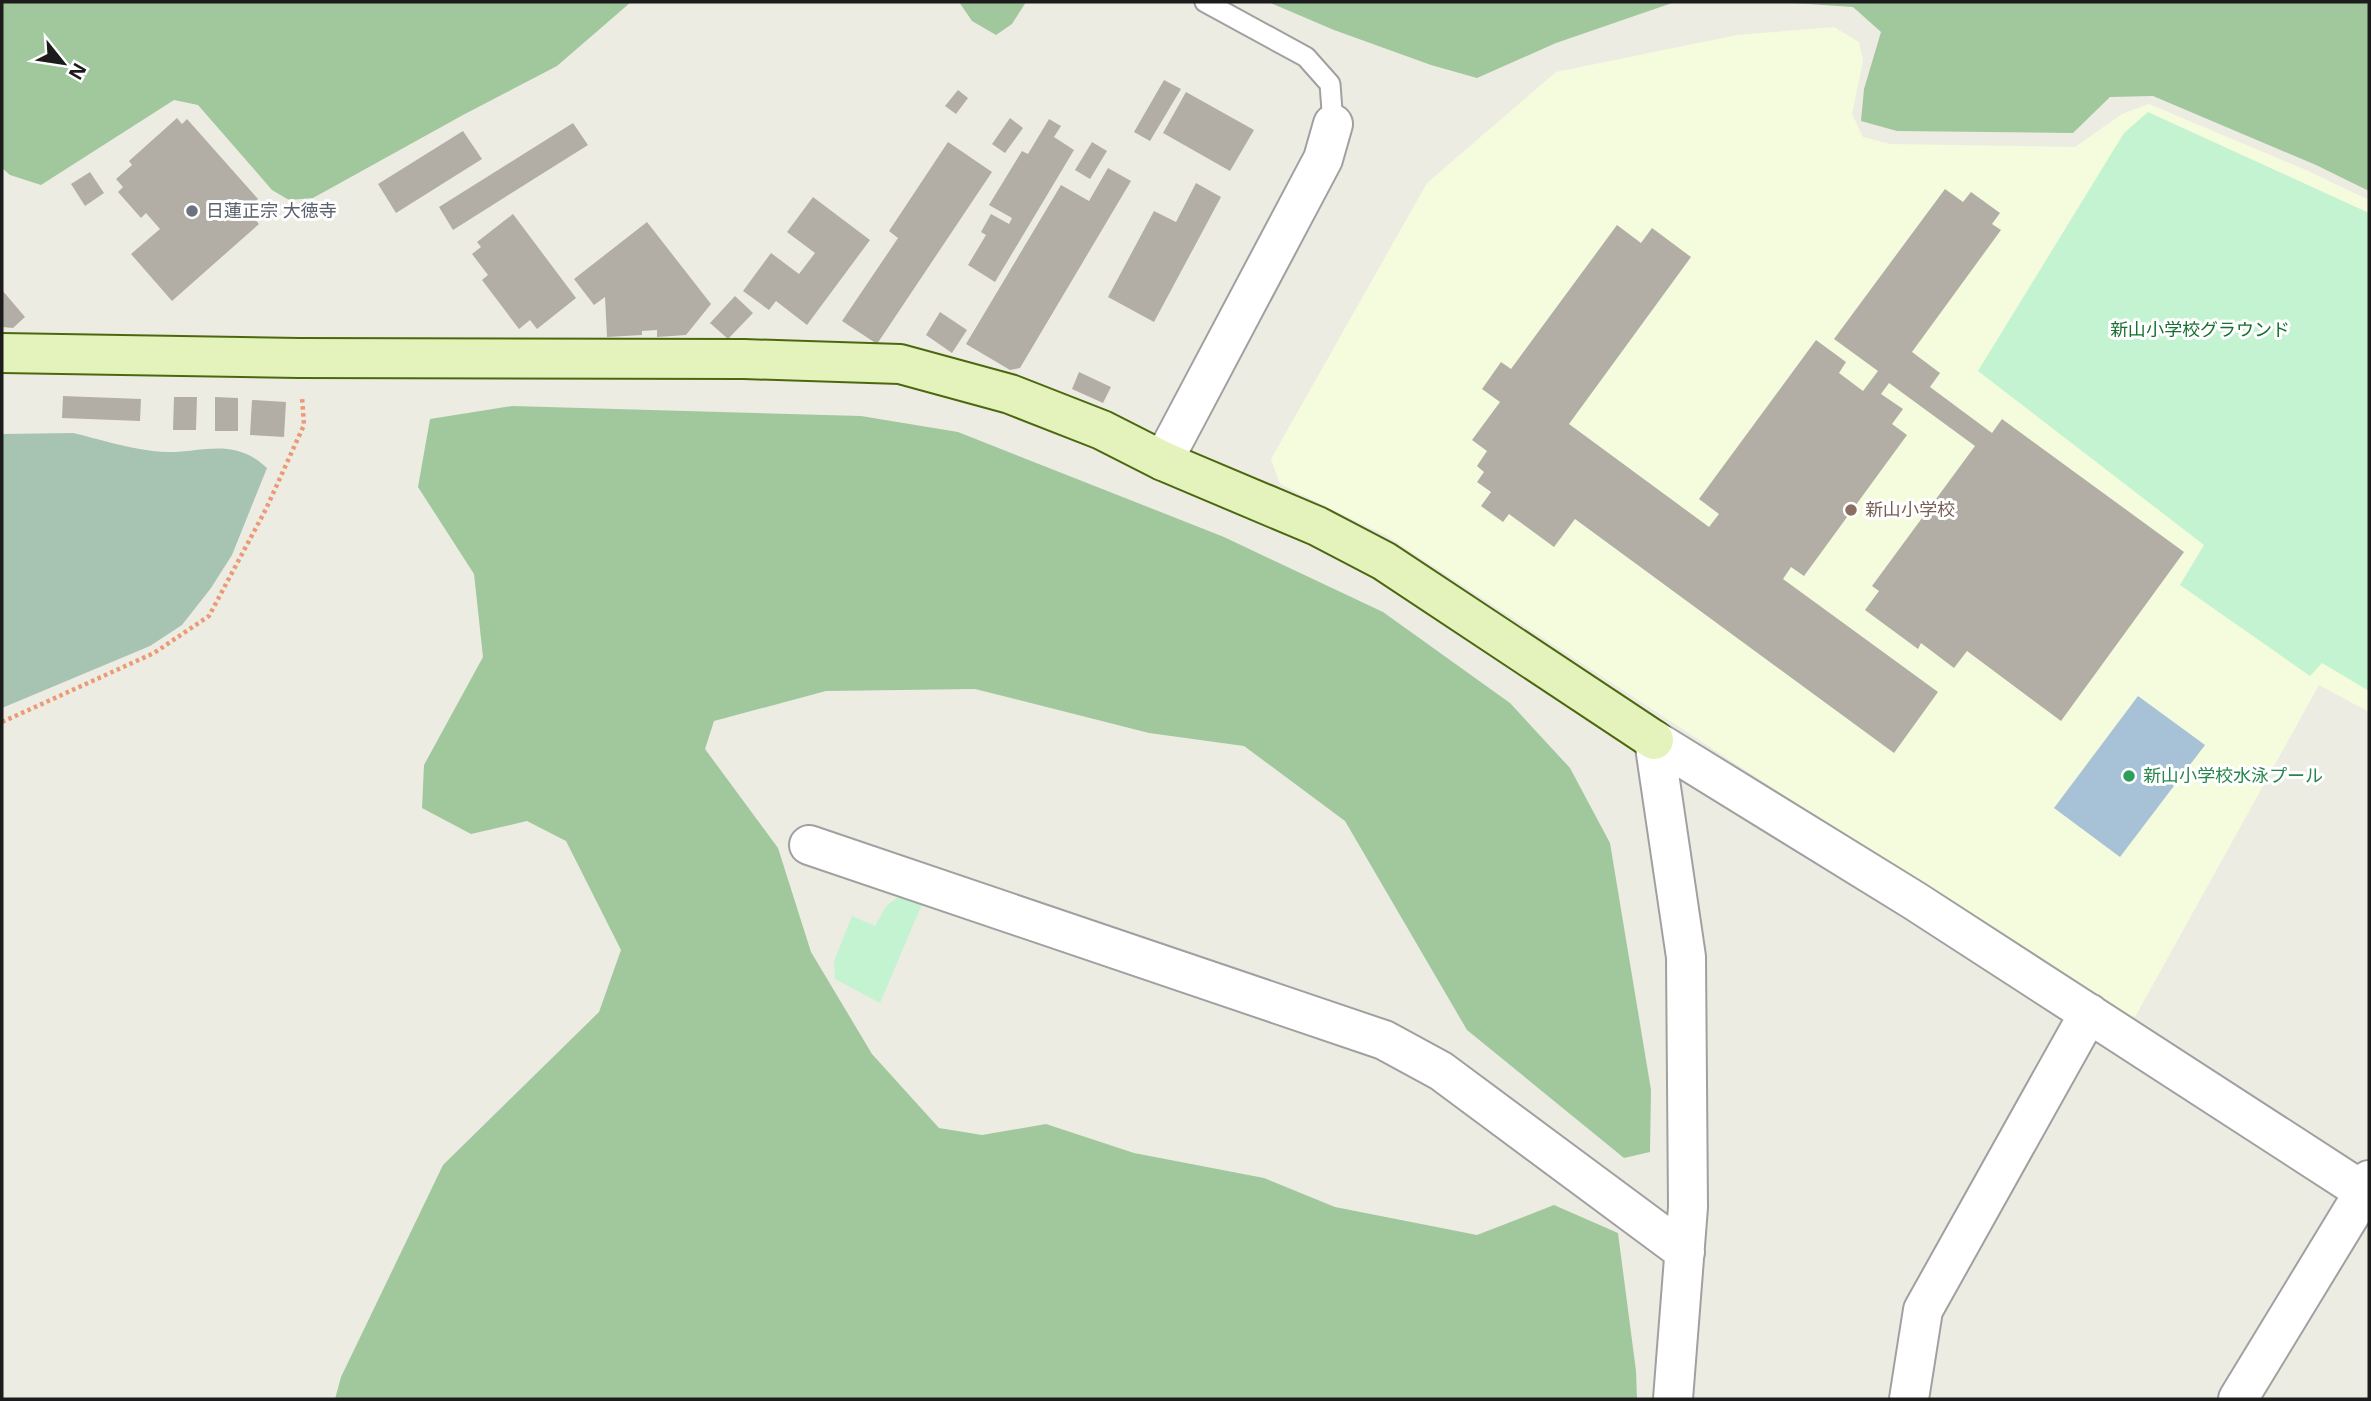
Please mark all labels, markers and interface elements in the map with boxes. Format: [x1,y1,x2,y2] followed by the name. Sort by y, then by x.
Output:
[28,28,98,98] north arrow
[63,58,93,85] text: N
[206,198,337,222] place label: 日蓮正宗 大徳寺
[184,203,200,219] marker: 日蓮正宗 大徳寺
[2110,317,2290,341] park label: 新山小学校グラウンド
[1865,497,1955,521] place label: 新山小学校
[1843,502,1859,518] marker: 新山小学校
[2143,763,2323,787] place label: 新山小学校水泳プール
[2121,768,2137,784] marker: 新山小学校水泳プール

